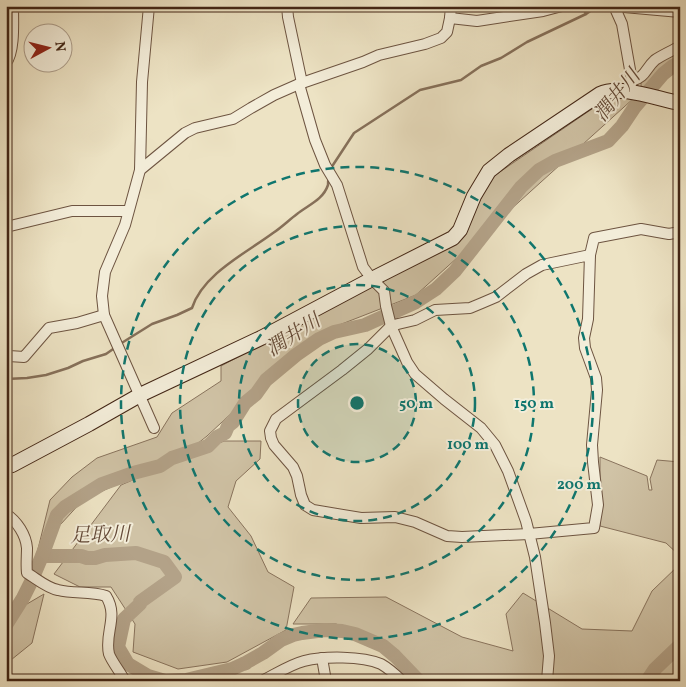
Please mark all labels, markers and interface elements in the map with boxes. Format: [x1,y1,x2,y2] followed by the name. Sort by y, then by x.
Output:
[22,22,72,72] north arrow
[49,40,69,53] text: N
[588,62,649,128] water label: 潤井川
[261,307,328,364] water label: 潤井川
[348,394,366,412] centre of rings
[399,394,433,415] text: 50 m
[514,394,554,415] text: 150 m
[447,435,490,456] text: 100 m
[557,475,601,496] text: 200 m
[70,521,132,551] water label: 足取川

